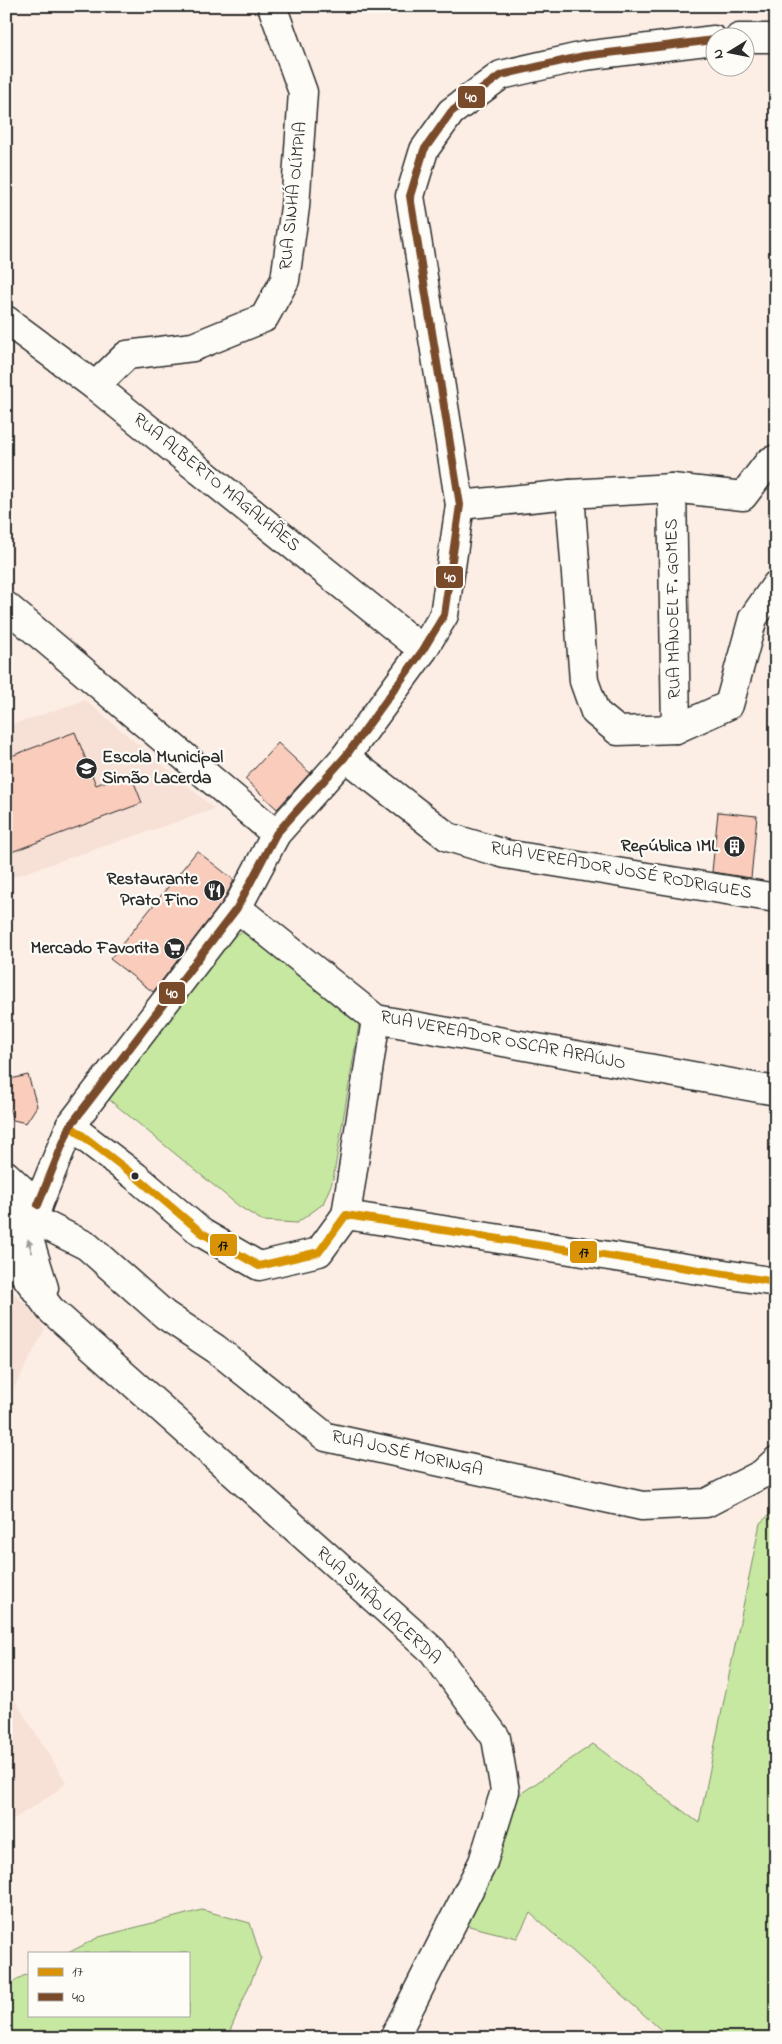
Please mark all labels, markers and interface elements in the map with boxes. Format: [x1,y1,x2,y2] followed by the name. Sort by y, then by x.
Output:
[704,28,754,78] north arrow
[708,48,730,60] text: N
[457,85,486,109] line badge: 40
[464,88,477,109] text: 40
[273,120,315,272] street label: RUA SINHÁ OLÍMPIA
[127,407,305,559] street label: RUA ALBERTO MAGALHÃES
[659,518,689,700] street label: RUA MANOEL F. GOMES
[435,565,464,589] line badge: 40
[443,568,456,589] text: 40
[102,745,223,792] place label: Escola Municipal Simão Lacerda
[74,756,98,780] school or university icon: Escola Municipal Simão Lacerda
[621,834,718,860] place label: República IML
[488,835,754,907] street label: RUA VEREADOR JOSÉ RODRIGUES
[722,835,746,859] building icon: República IML
[107,867,199,914] place label: Restaurante Prato Fino
[202,878,226,902] restaurant icon: Restaurante Prato Fino
[30,936,159,962] place label: Mercado Favorita
[163,937,187,961] supermarket icon: Mercado Favorita
[158,981,186,1005] line badge: 40
[165,984,178,1005] text: 40
[378,1004,628,1078] street label: RUA VEREADOR OSCAR ARAÚJO
[130,1171,140,1181] unlabelled marker
[209,1233,238,1257] line badge: 17
[218,1236,228,1257] text: 17
[26,1238,34,1253] one-way arrow
[569,1240,598,1264] line badge: 17
[579,1243,589,1264] text: 17
[329,1424,485,1484] street label: RUA JOSÉ MORINGA
[310,1541,446,1671] street label: RUA SIMÃO LACERDA
[28,1952,190,2016] legend
[72,1961,83,1983] text: 17
[72,1987,85,2009] text: 40

